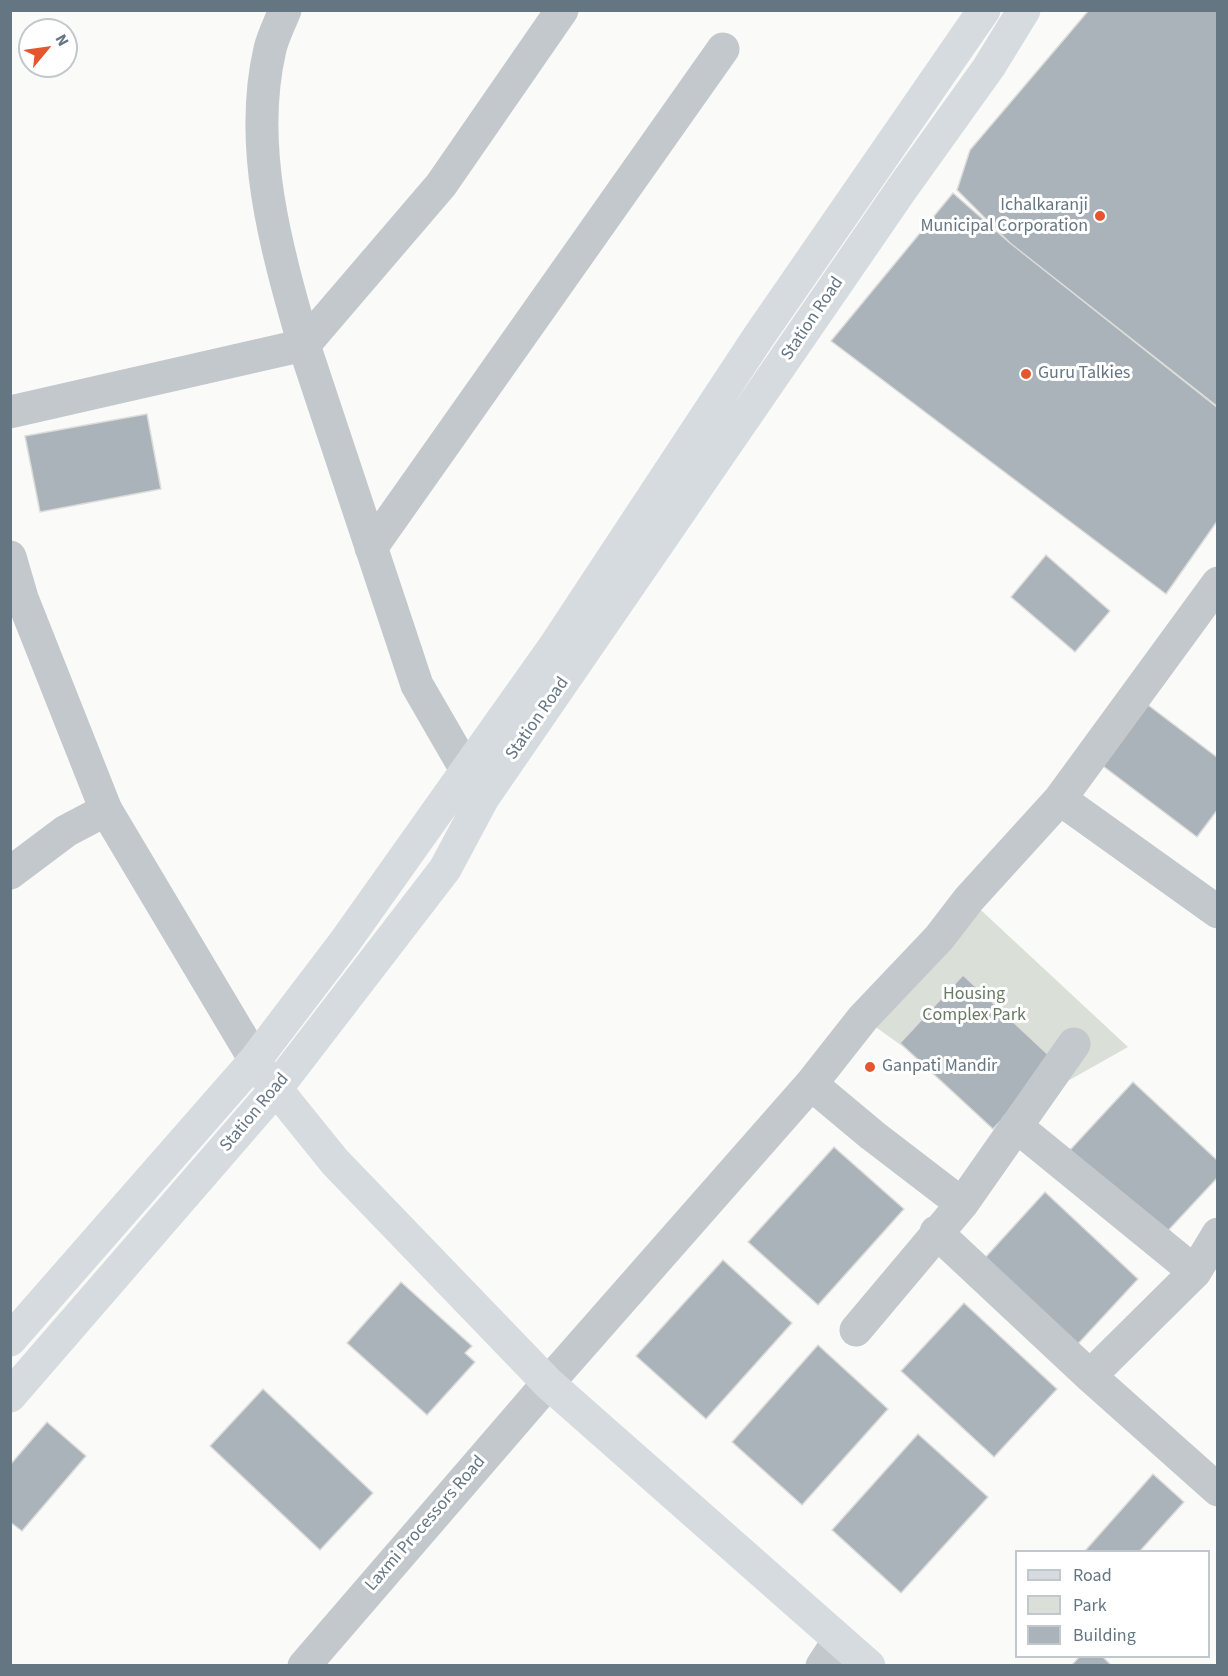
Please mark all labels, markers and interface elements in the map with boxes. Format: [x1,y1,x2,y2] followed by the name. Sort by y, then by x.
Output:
[18,18,78,78] north arrow
[50,30,74,50] text: N
[920,195,1088,238] place label: Ichalkaranji Municipal Corporation
[1093,209,1107,223] marker: Ichalkaranji Municipal Corporation
[777,273,849,365] street label: Station Road
[1038,363,1130,385] place label: Guru Talkies
[1019,367,1033,381] marker: Guru Talkies
[502,673,574,765] street label: Station Road
[922,984,1026,1026] park label: Housing Complex Park
[882,1056,997,1078] place label: Ganpati Mandir
[863,1060,877,1074] marker: Ganpati Mandir
[216,1069,294,1157] street label: Station Road
[361,1452,491,1596] street label: Laxmi Processors Road
[1015,1550,1210,1658] legend
[1073,1563,1112,1588] text: Road
[1073,1593,1107,1618] text: Park
[1073,1623,1136,1648] text: Building

